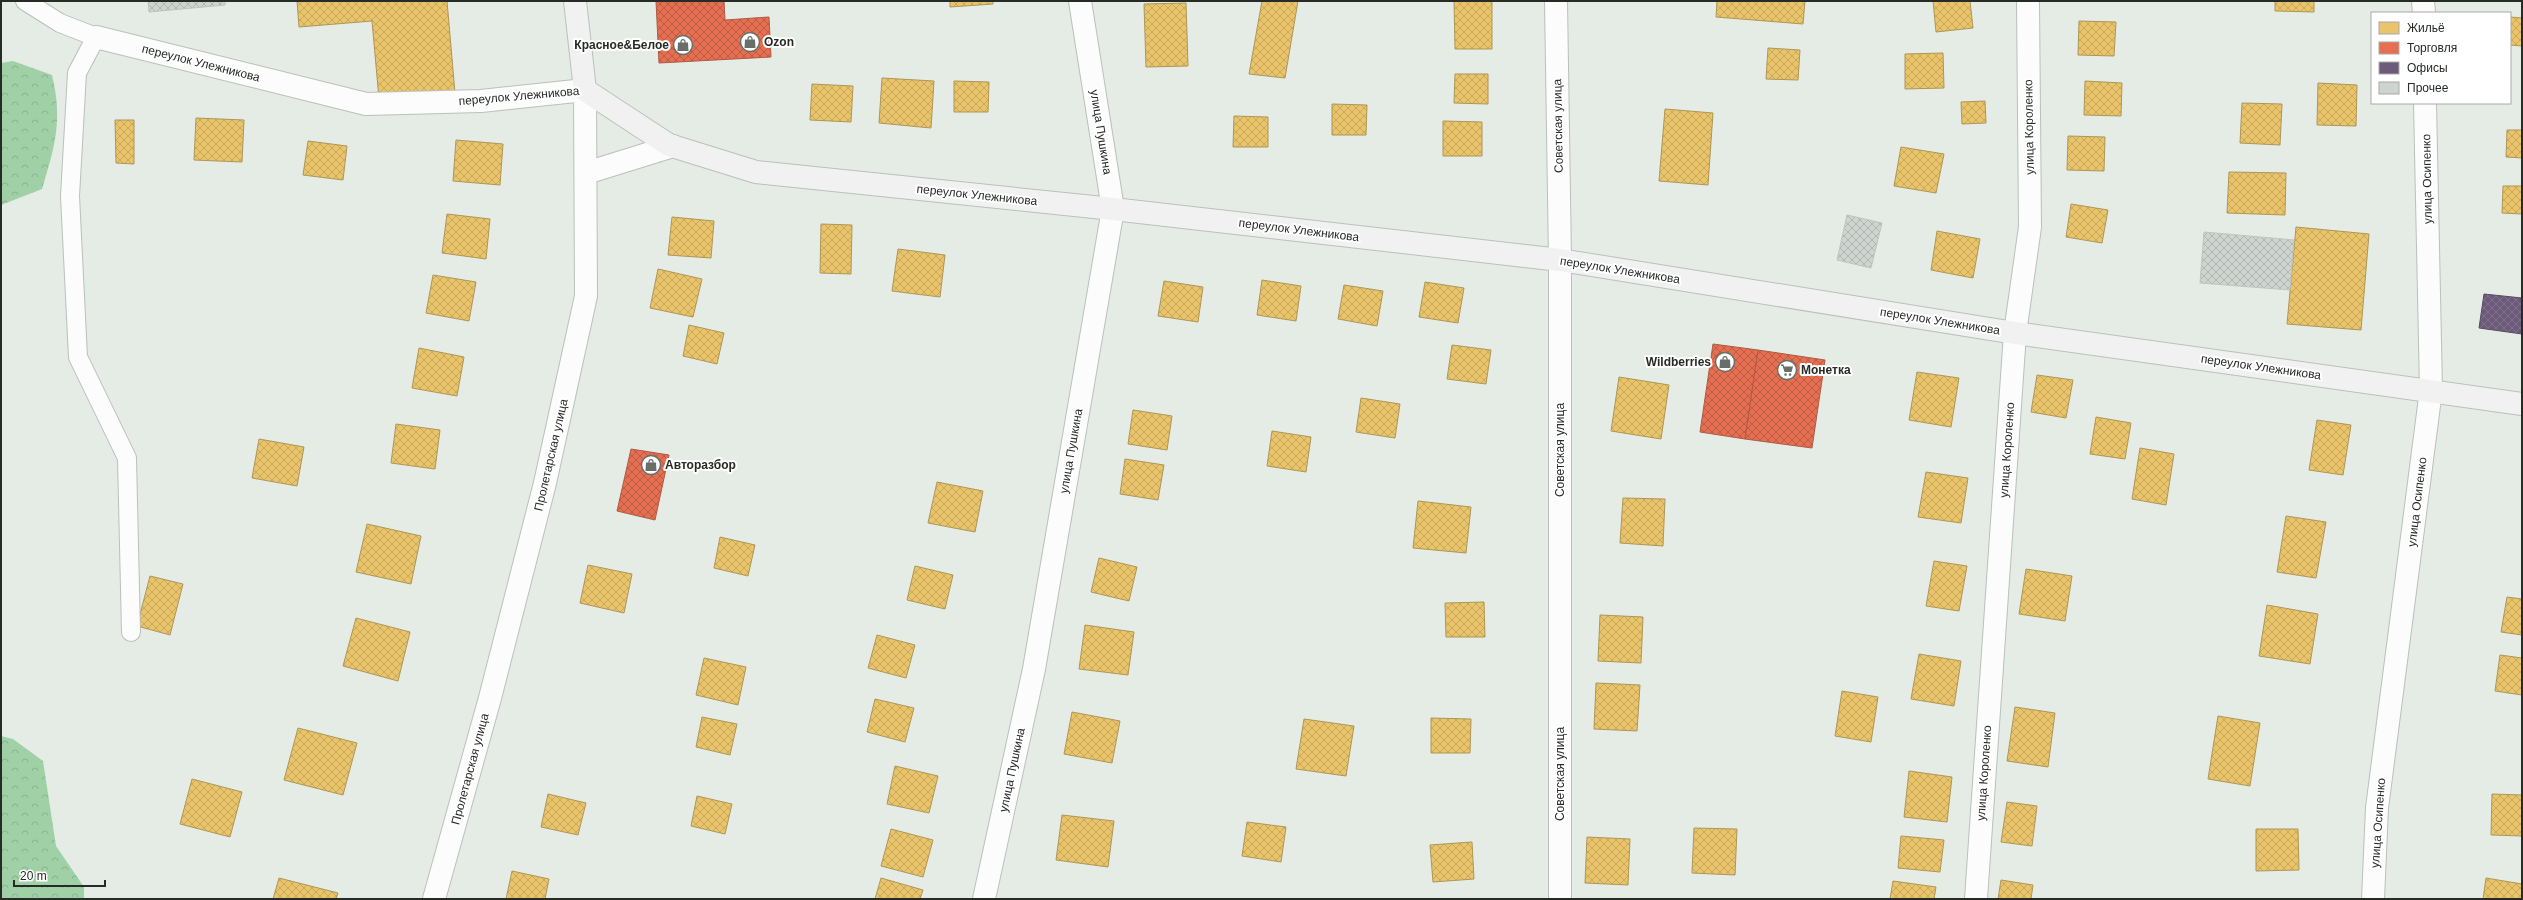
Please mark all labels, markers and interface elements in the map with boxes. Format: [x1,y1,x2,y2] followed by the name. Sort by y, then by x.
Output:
[2371,12,2511,104] legend
[2407,21,2445,35] text: Жильё
[739,31,761,53] shop icon: Ozon
[672,34,694,56] shop icon: Красное&Белое
[764,35,794,49] place label: Ozon
[574,38,669,52] place label: Красное&Белое
[2407,41,2457,55] text: Торговля
[140,42,262,85] street label: переулок Улежникова
[2407,61,2448,75] text: Офисы
[1550,78,1566,173] street label: Советская улица
[2021,79,2037,175] street label: улица Короленко
[2407,81,2449,95] text: Прочее
[458,84,580,108] street label: переулок Улежникова
[1087,89,1115,176] street label: улица Пушкина
[2419,133,2435,224] street label: улица Осипенко
[916,182,1038,208] street label: переулок Улежникова
[1238,216,1360,244] street label: переулок Улежникова
[1559,254,1681,286] street label: переулок Улежникова
[1879,305,2001,337] street label: переулок Улежникова
[1714,351,1736,373] shop icon: Wildberries
[2200,352,2322,382] street label: переулок Улежникова
[1646,355,1711,369] place label: Wildberries
[1776,359,1798,381] supermarket icon: Монетка
[1801,363,1851,377] place label: Монетка
[531,397,571,512] street label: Пролетарская улица
[1997,402,2017,498] street label: улица Короленко
[1553,403,1567,497] street label: Советская улица
[1057,407,1085,494] street label: улица Пушкина
[640,454,662,476] shop icon: Авторазбор
[2405,456,2429,548] street label: улица Осипенко
[665,458,736,472] place label: Авторазбор
[448,711,492,826] street label: Пролетарская улица
[1974,725,1994,821] street label: улица Короленко
[996,726,1028,813] street label: улица Пушкина
[1553,727,1567,821] street label: Советская улица
[2368,777,2388,868] street label: улица Осипенко
[14,862,105,888] scale bar
[20,869,47,883] text: 20 m

